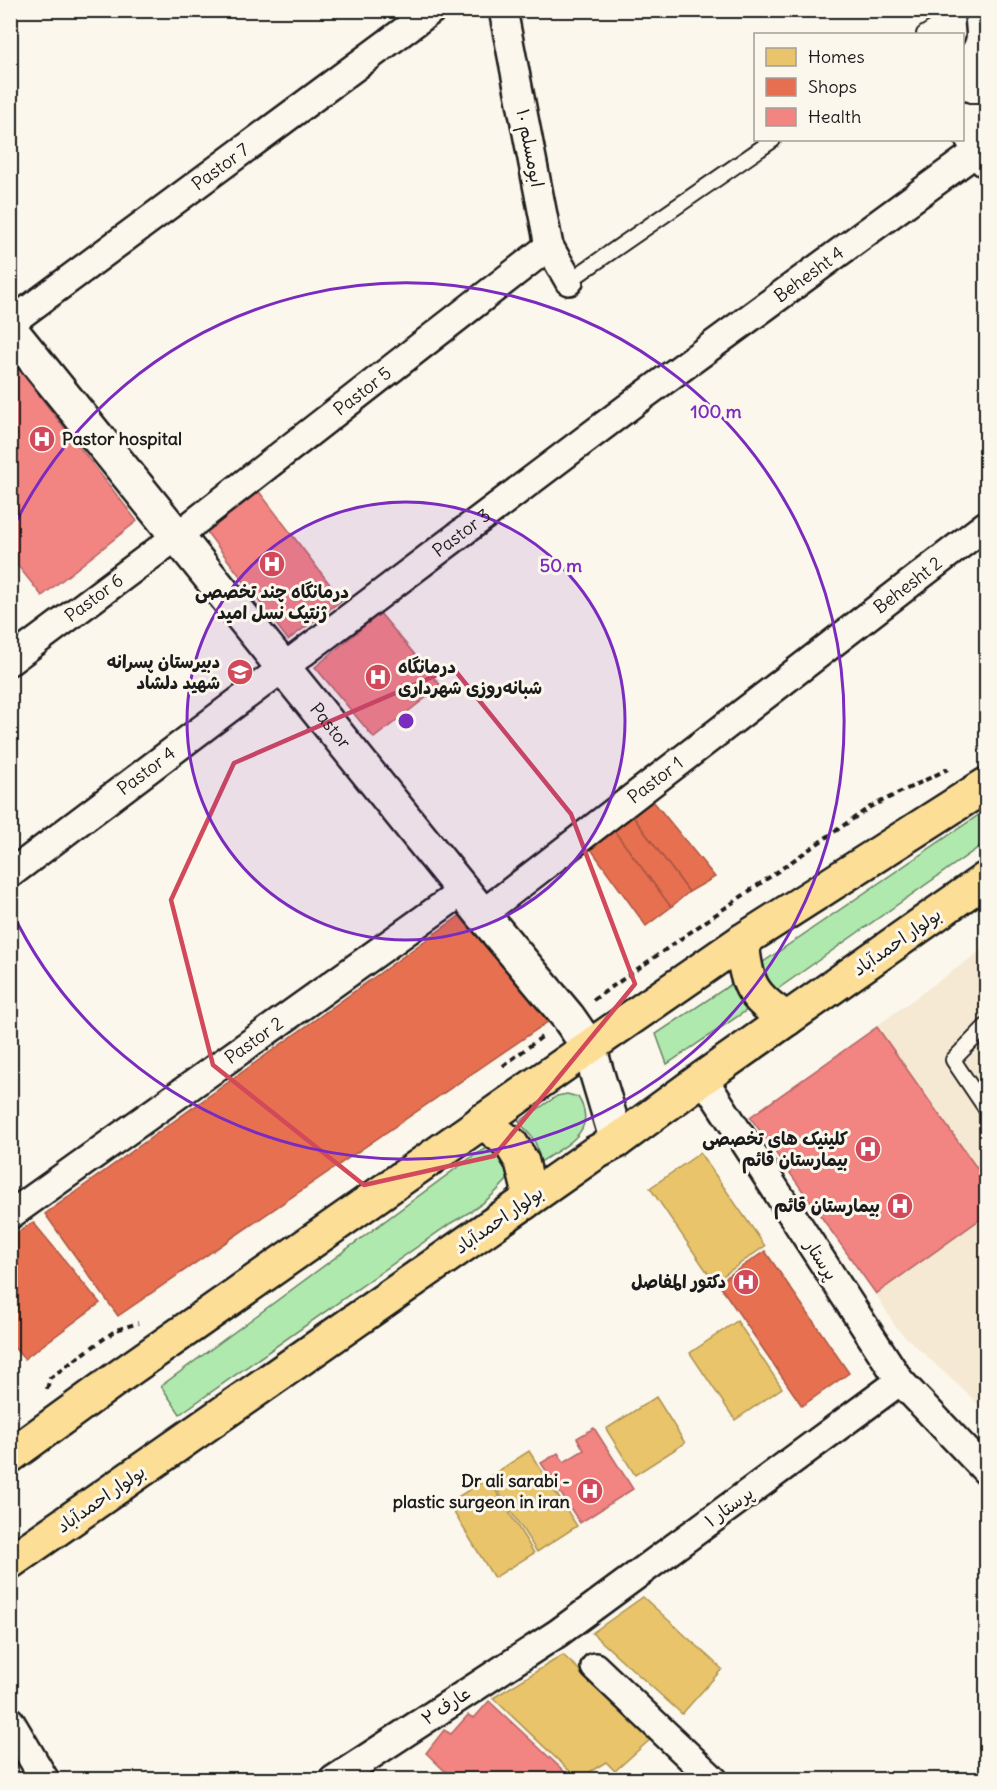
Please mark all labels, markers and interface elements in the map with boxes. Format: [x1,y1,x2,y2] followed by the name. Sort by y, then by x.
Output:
[754,33,964,141] legend
[808,45,865,68] text: Homes
[808,75,857,98] text: Shops
[808,105,861,128] text: Health
[509,107,549,190] street label: ابومسلم ۱۰
[187,138,253,195] street label: Pastor 7
[769,241,848,307] street label: Behesht 4
[329,361,396,421] street label: Pastor 5
[691,400,742,423] text: 100 m
[27,424,57,454] hospital icon: Pastor hospital
[62,427,182,450] place label: Pastor hospital
[428,503,495,562] street label: Pastor 3
[257,549,287,579] hospital icon: درمانگاه چند تخصصی ژنتیک نسل امید
[869,551,946,619] street label: Behesht 2
[540,554,582,577] text: 50 m
[60,568,128,627] street label: Pastor 6
[195,580,349,624] place label: درمانگاه چند تخصصی ژنتیک نسل امید
[106,650,220,694] place label: دبیرستان پسرانه شهید دلشاد
[398,655,542,699] place label: درمانگاه شبانه‌روزی شهرداری
[225,657,255,687] school or university icon: دبیرستان پسرانه شهید دلشاد
[363,662,393,692] hospital icon: درمانگاه شبانه‌روزی شهرداری
[305,698,356,754] street label: Pastor
[396,711,416,731] centre of rings
[112,741,180,800] street label: Pastor 4
[623,751,687,808] street label: Pastor 1
[848,903,946,981] street label: بولوار احمدآباد
[220,1011,288,1069] street label: Pastor 2
[702,1127,848,1174] place label: کلینیک های تخصصی بیمارستان قائم
[853,1134,883,1164] hospital icon: کلینیک های تخصصی بیمارستان قائم
[450,1181,548,1259] street label: بولوار احمدآباد
[885,1191,915,1221] hospital icon: بیمارستان قائم
[774,1194,880,1220] place label: بیمارستان قائم
[798,1233,843,1285] street label: پرستار
[731,1267,761,1297] hospital icon: دكتور المفاصل
[631,1270,726,1293] place label: دكتور المفاصل
[52,1460,150,1538] street label: بولوار احمدآباد
[393,1469,571,1513] place label: Dr ali sarabi - plastic surgeon in iran
[575,1476,605,1506] hospital icon: Dr ali sarabi - plastic surgeon in iran
[700,1481,758,1533] street label: پرستار ۱
[417,1681,475,1730] street label: عارف ۲

